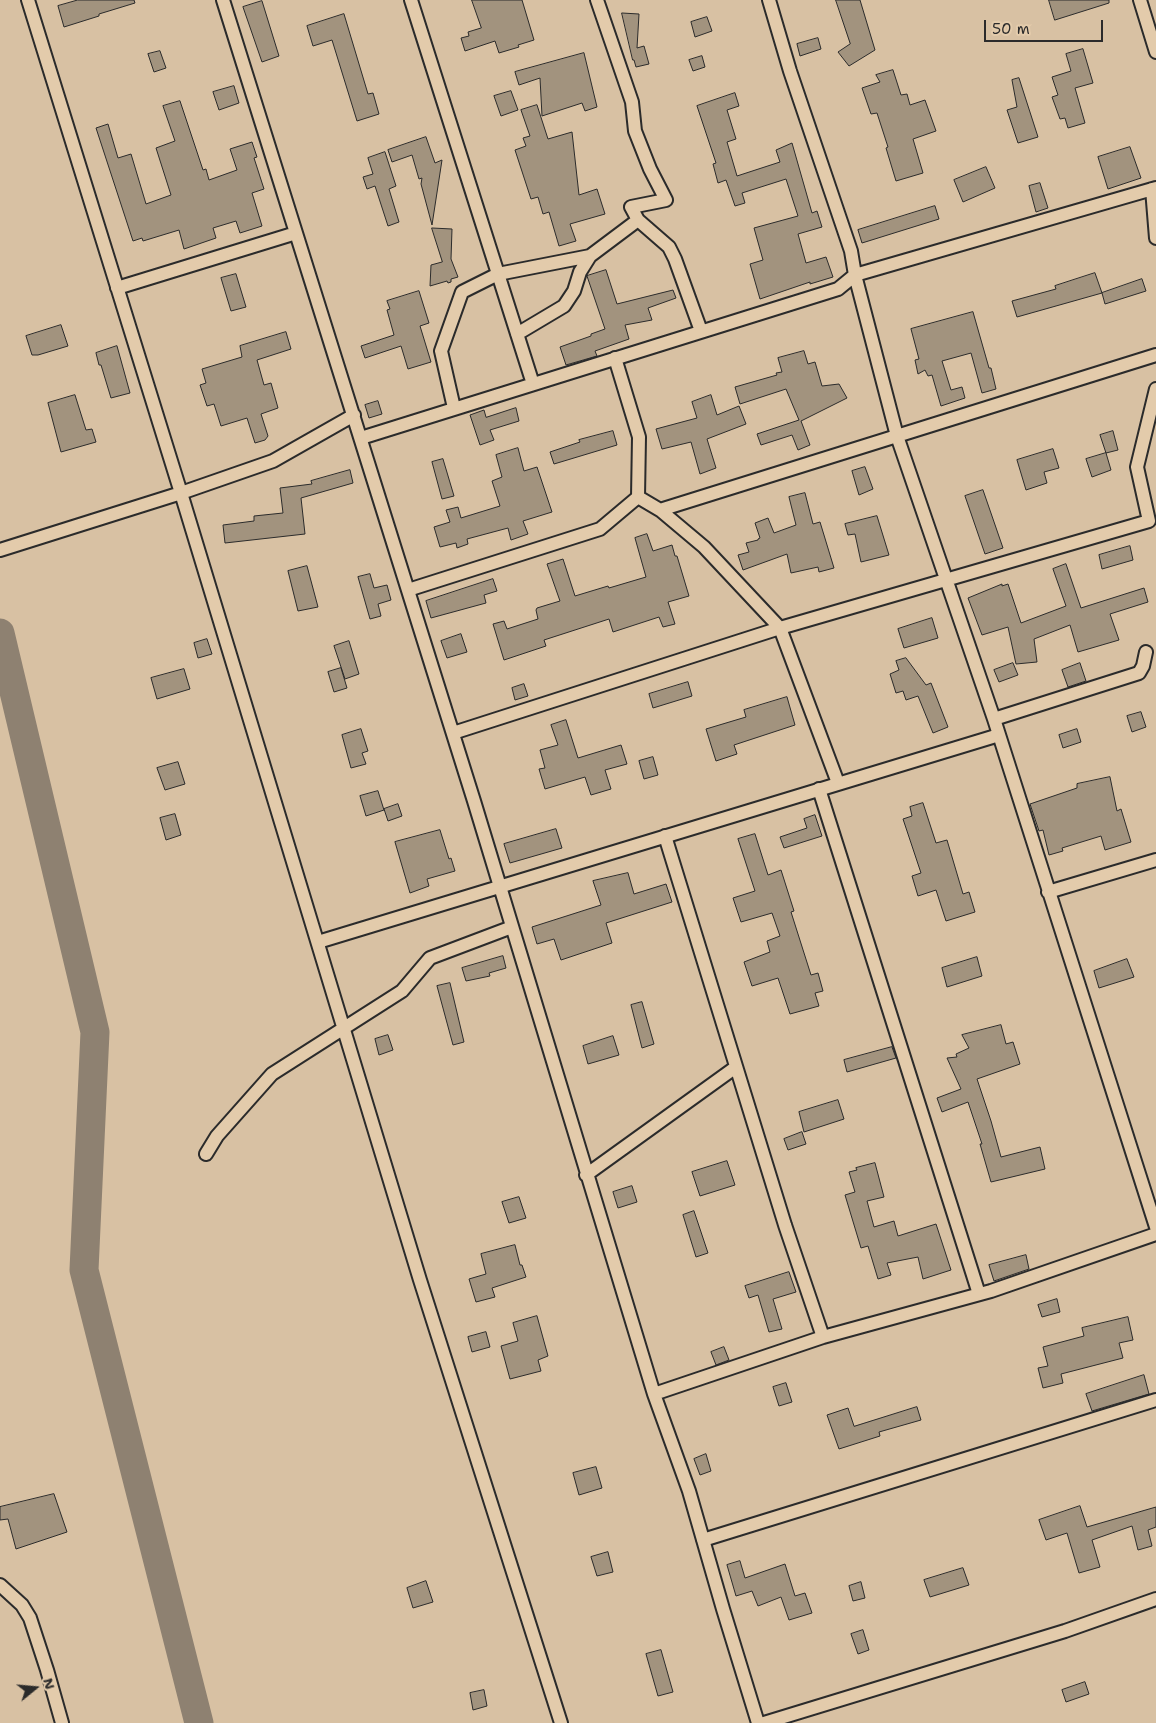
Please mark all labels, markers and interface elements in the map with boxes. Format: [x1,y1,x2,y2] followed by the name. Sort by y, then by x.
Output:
[986,10,1105,42] scale bar
[992,19,1030,39] text: 50 m
[10,1663,60,1713] north arrow
[39,1676,60,1692] text: N

